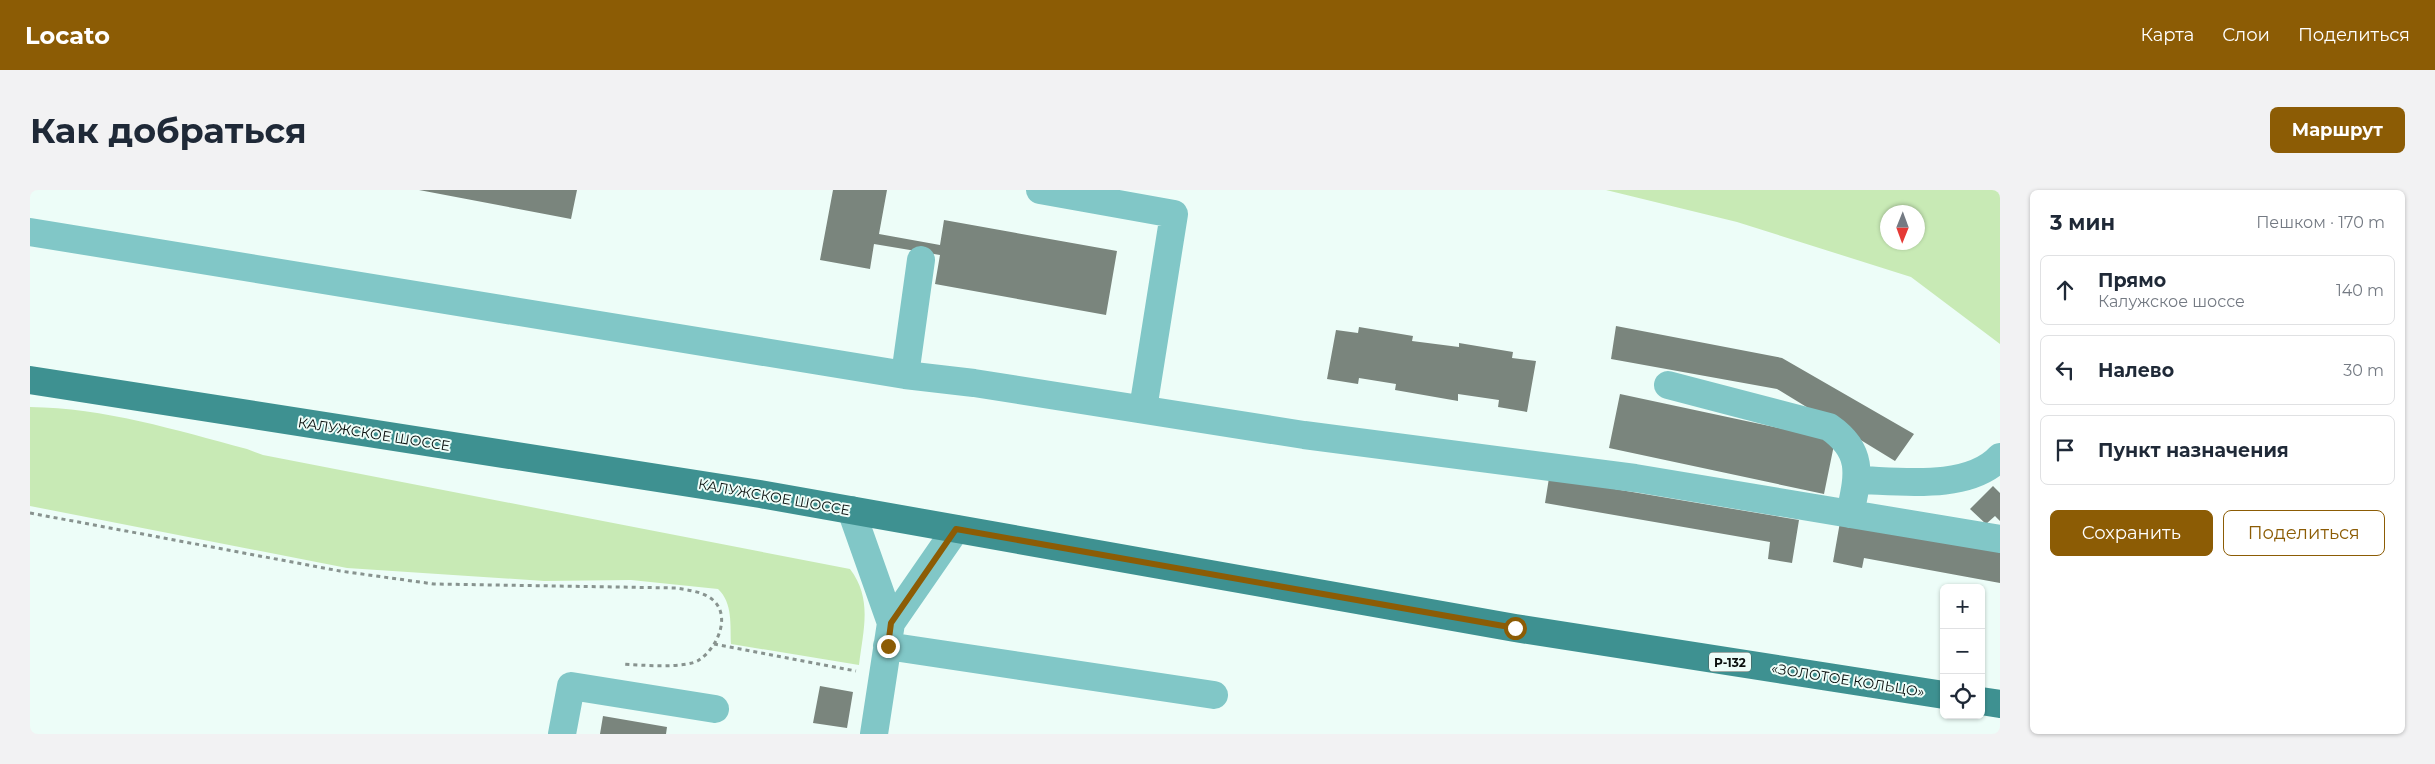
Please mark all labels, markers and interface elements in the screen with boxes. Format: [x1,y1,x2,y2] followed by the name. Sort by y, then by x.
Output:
[25,21,110,50] text: Locato
[2140,24,2194,46] text: Карта
[2222,24,2270,46] text: Слои
[2298,24,2410,46] text: Поделиться
[2270,107,2405,153] button: Маршрут
[30,109,307,152] text: Как добраться
[1880,205,1925,250] north arrow
[2050,210,2115,235] text: 3 мин
[2256,213,2385,232] text: Пешком · 170 m
[2098,269,2166,292] text: Прямо
[2051,276,2079,304] icon: ahead
[2336,281,2384,300] text: 140 m
[2098,292,2245,311] text: Калужское шоссе
[2051,356,2079,384] icon: left
[2098,359,2174,382] text: Налево
[2343,361,2384,380] text: 30 m
[297,413,451,455] street label: КАЛУЖСКОЕ ШОССЕ
[2051,436,2079,464] icon: arrive
[2098,439,2289,462] text: Пункт назначения
[697,475,851,519] street label: КАЛУЖСКОЕ ШОССЕ
[2050,510,2213,556] button: Сохранить
[2223,510,2385,556] button: Поделиться
[1940,584,1985,719] map controls
[1940,584,1985,629] button: +
[1504,617,1527,640] route start
[1940,629,1985,674] button: −
[877,635,900,658] route end
[1709,652,1751,672] road number: Р-132
[1770,659,1926,701] street label: «ЗОЛОТОЕ КОЛЬЦО»
[1940,674,1985,719] button: locate

